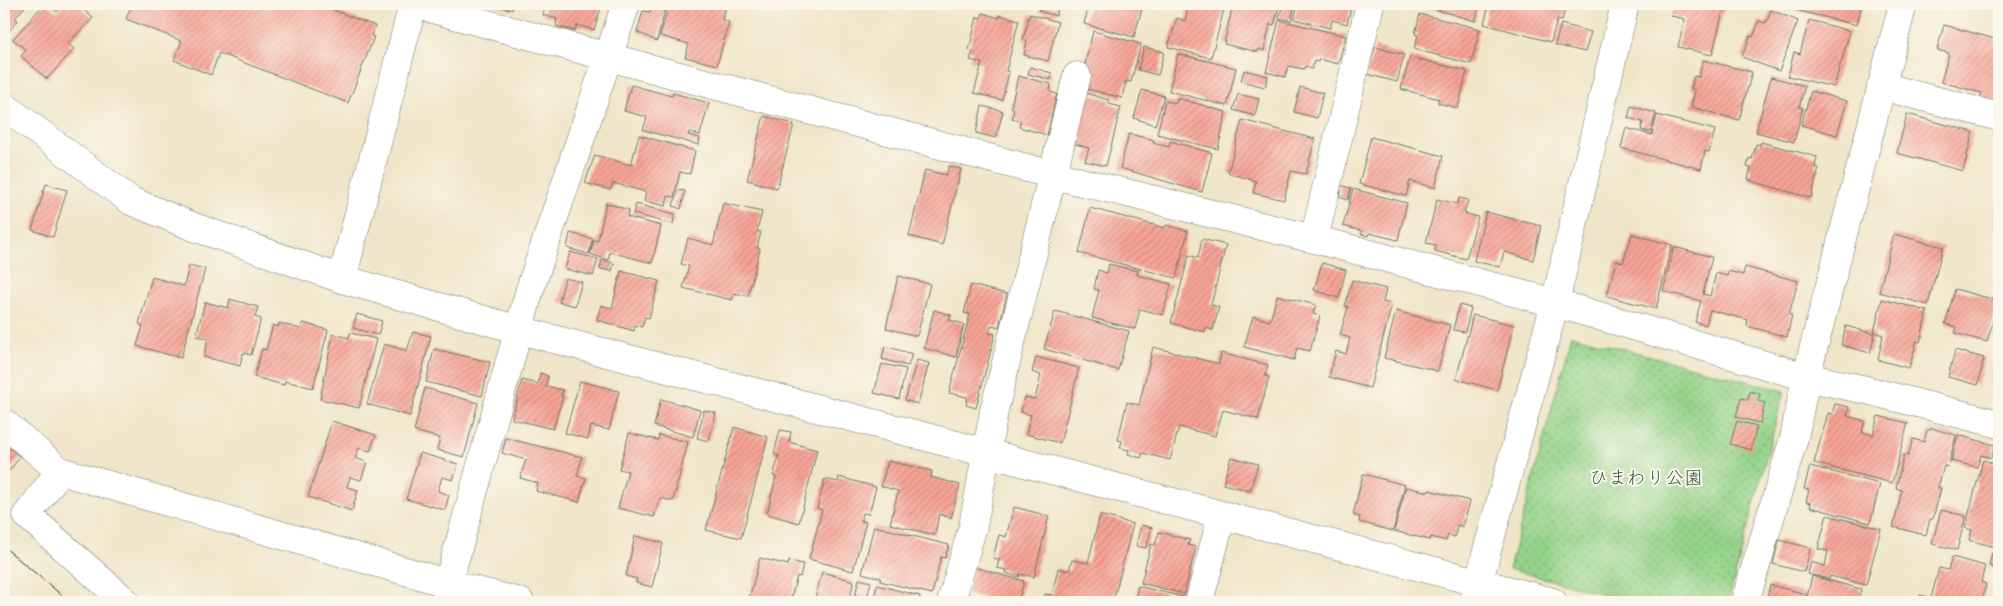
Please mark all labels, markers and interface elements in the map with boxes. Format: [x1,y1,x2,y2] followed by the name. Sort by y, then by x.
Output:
[1589,469,1703,492] park label: ひまわり公園

